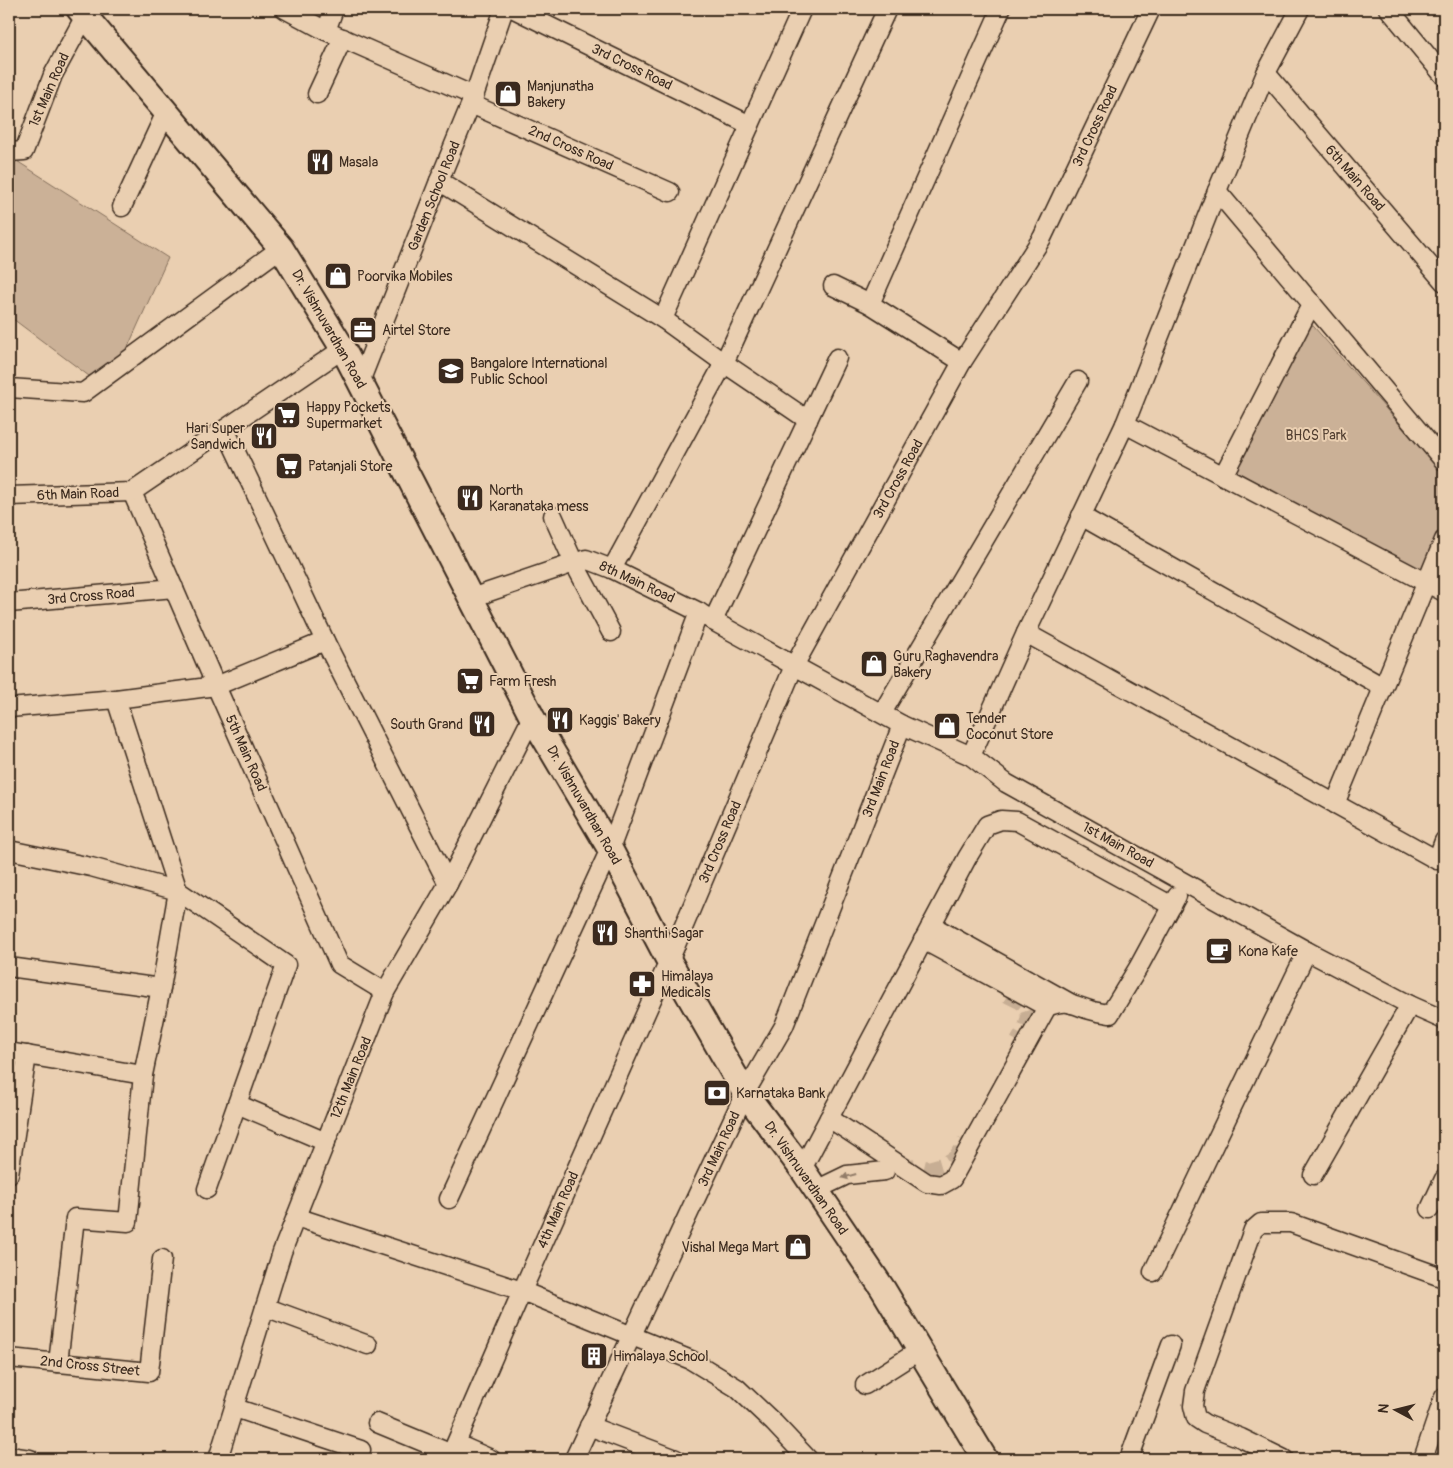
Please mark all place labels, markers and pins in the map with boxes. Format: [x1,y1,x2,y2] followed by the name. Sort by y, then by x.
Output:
[527,78,594,111] place label: Manjunatha Bakery
[493,79,523,109] shop icon: Manjunatha Bakery
[305,147,335,177] restaurant icon: Masala
[339,154,378,171] place label: Masala
[323,261,353,291] shop icon: Poorvika Mobiles
[357,268,453,285] place label: Poorvika Mobiles
[348,315,378,345] office icon: Airtel Store
[382,322,451,339] place label: Airtel Store
[470,355,608,388] place label: Bangalore International Public School
[436,356,466,386] school or university icon: Bangalore International Public School
[306,399,391,432] place label: Happy Pockets Supermarket
[272,400,302,430] supermarket icon: Happy Pockets Supermarket
[185,420,245,453] place label: Hari Super Sandwich
[249,421,279,451] restaurant icon: Hari Super Sandwich
[274,451,304,481] supermarket icon: Patanjali Store
[308,458,393,475] place label: Patanjali Store
[489,482,589,515] place label: North Karanataka mess
[455,483,485,513] restaurant icon: North Karanataka mess
[893,648,999,681] place label: Guru Raghavendra Bakery
[859,649,889,679] shop icon: Guru Raghavendra Bakery
[455,666,485,696] supermarket icon: Farm Fresh
[489,673,556,690] place label: Farm Fresh
[545,705,575,735] restaurant icon: Kaggis' Bakery
[467,709,497,739] restaurant icon: South Grand
[966,710,1053,743] place label: Tender Coconut Store
[932,711,962,741] shop icon: Tender Coconut Store
[579,712,661,729] place label: Kaggis' Bakery
[390,716,463,733] place label: South Grand
[590,918,620,948] restaurant icon: Shanthi Sagar
[624,925,704,942] place label: Shanthi Sagar
[1204,936,1234,966] cafe icon: Kona Kafe
[1238,943,1298,960] place label: Kona Kafe
[661,968,713,1001] place label: Himalaya Medicals
[627,969,657,999] pharmacy icon: Himalaya Medicals
[702,1078,732,1108] bank icon: Karnataka Bank
[736,1085,825,1102] place label: Karnataka Bank
[783,1232,813,1262] shop icon: Vishal Mega Mart
[682,1239,779,1256] place label: Vishal Mega Mart
[579,1341,609,1371] building icon: Himalaya School
[613,1348,709,1365] place label: Himalaya School

